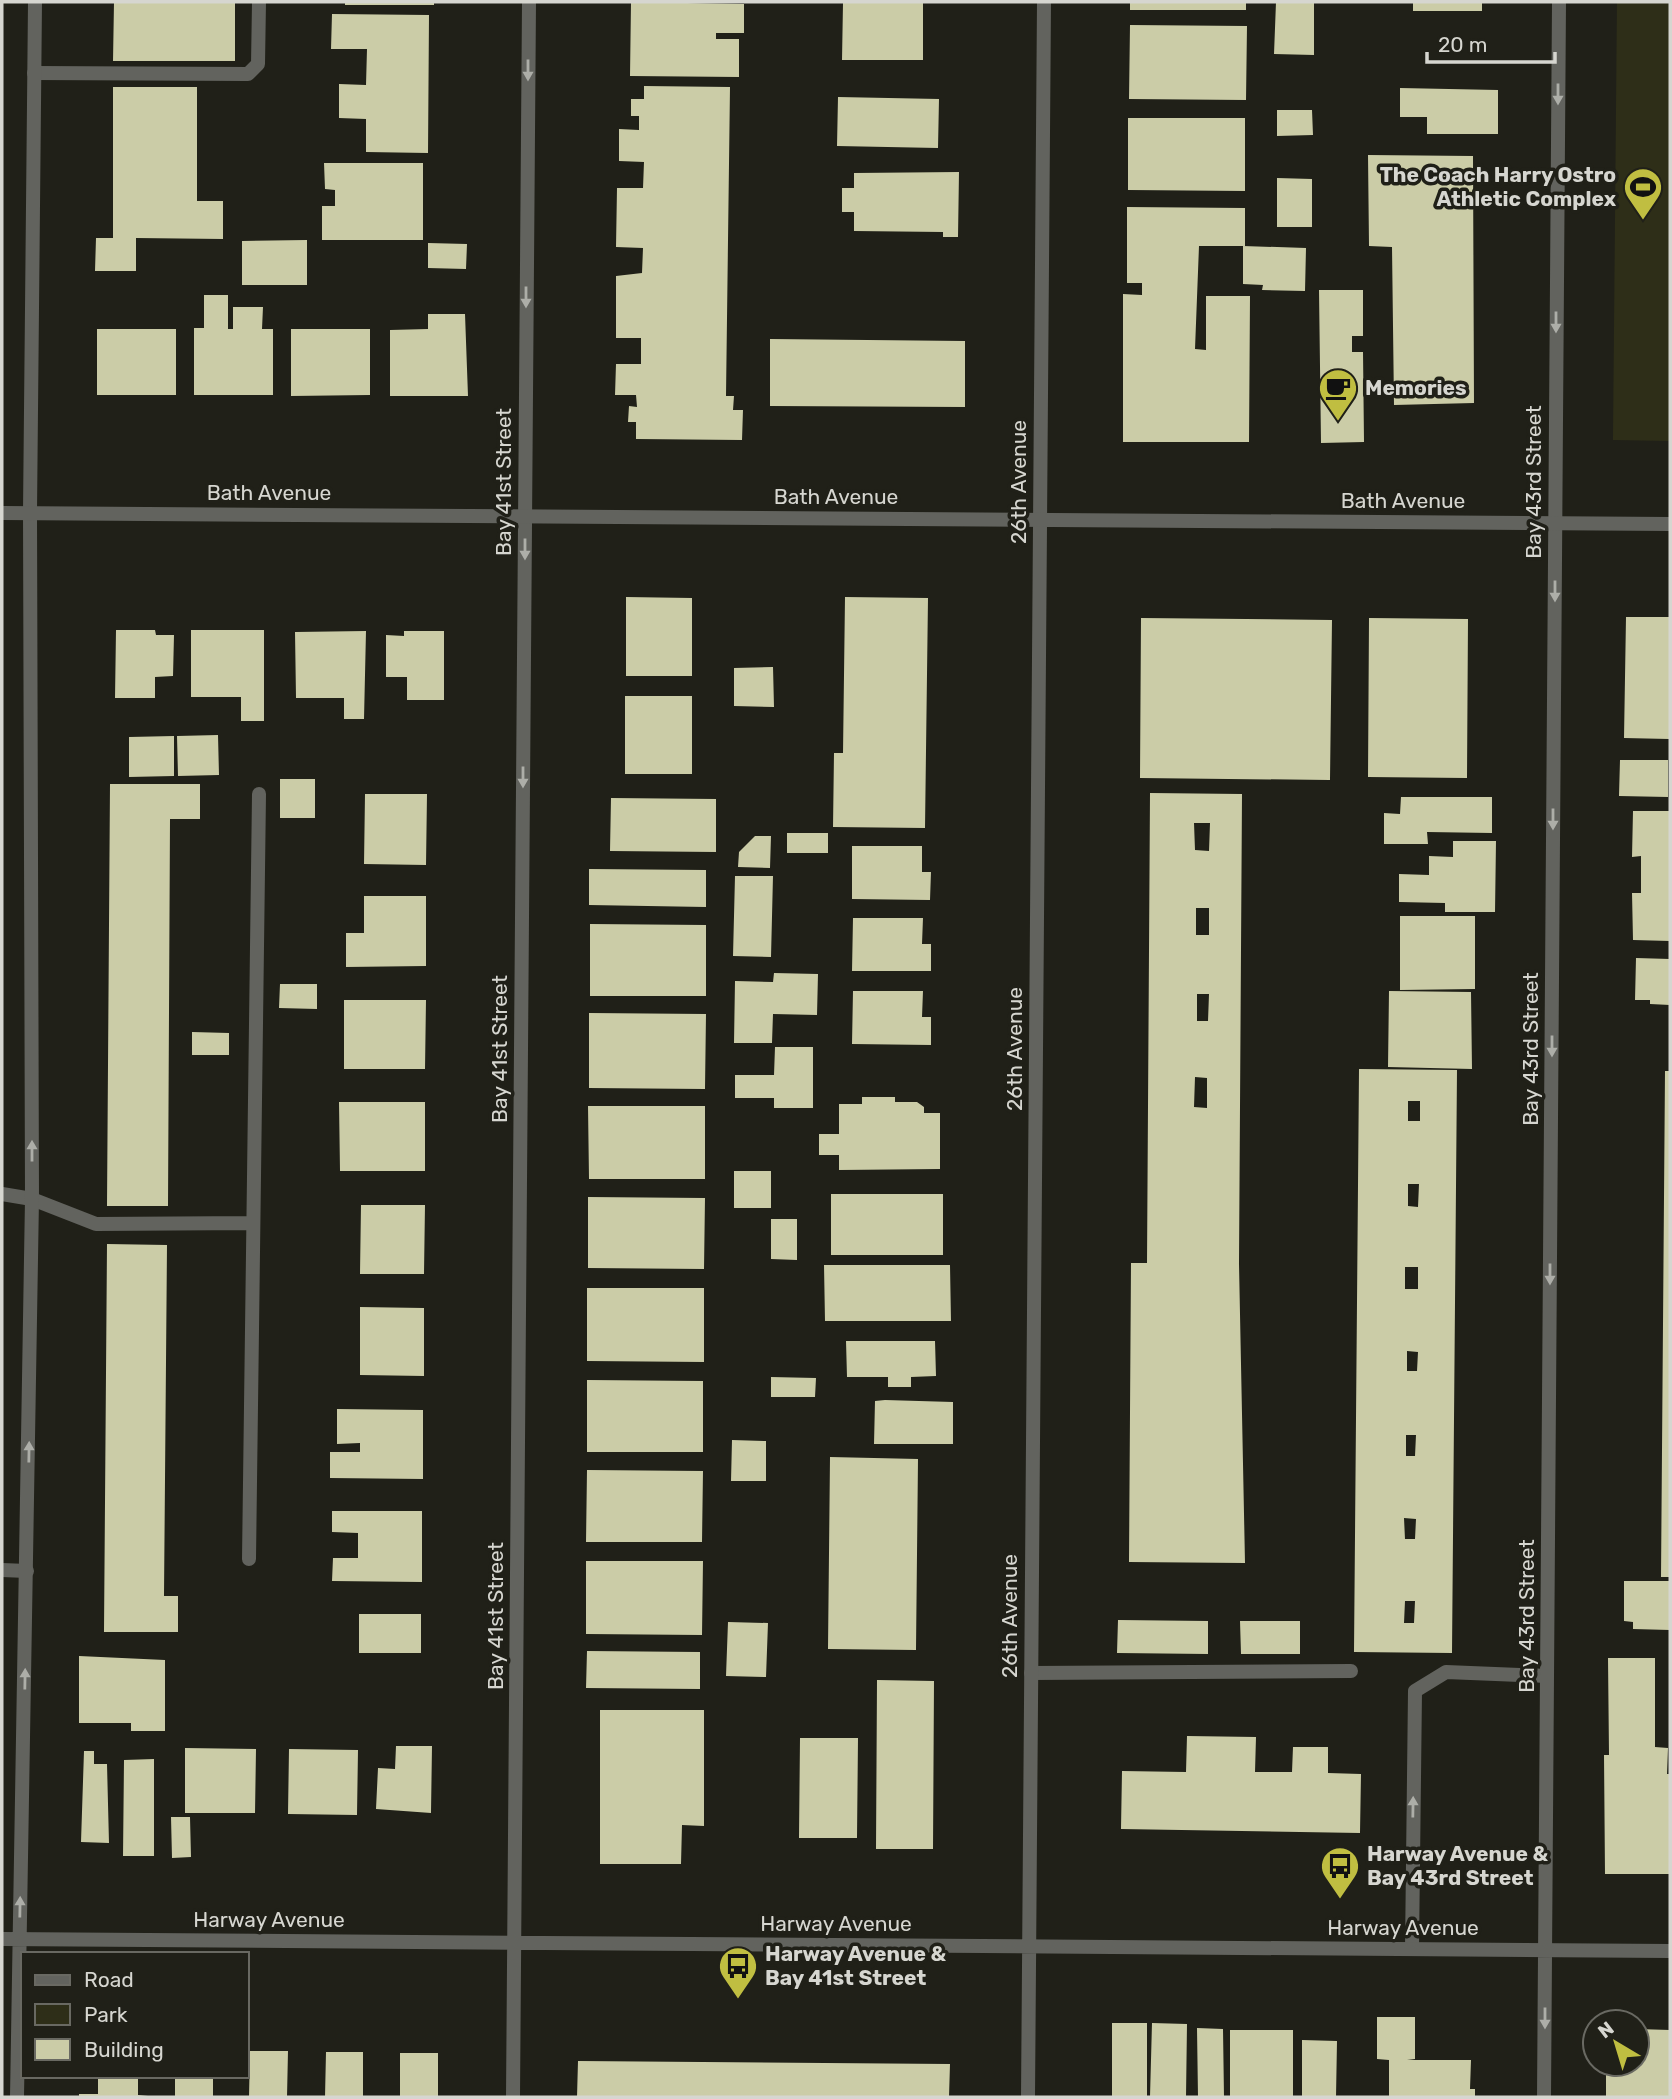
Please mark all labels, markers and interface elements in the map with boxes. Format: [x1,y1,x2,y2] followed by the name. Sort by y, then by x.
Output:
[1427,21,1555,65] scale bar
[1438,32,1487,57] text: 20 m
[522,59,534,81] one-way arrow
[1552,84,1564,106] one-way arrow
[1380,162,1617,211] place label: The Coach Harry Ostro Athletic Complex
[1622,166,1664,221] sports icon: The Coach Harry Ostro Athletic Complex
[520,287,532,309] one-way arrow
[1551,311,1562,333] one-way arrow
[1317,367,1359,422] cafe icon: Memories
[1365,375,1467,400] place label: Memories
[1521,405,1546,559] street label: Bay 43rd Street
[491,408,516,556] street label: Bay 41st Street
[1006,420,1031,544] street label: 26th Avenue
[207,480,331,505] street label: Bath Avenue
[774,484,898,509] street label: Bath Avenue
[1341,488,1465,513] street label: Bath Avenue
[519,539,531,561] one-way arrow
[1549,580,1561,602] one-way arrow
[517,766,529,788] one-way arrow
[1547,808,1559,830] one-way arrow
[1518,972,1543,1126] street label: Bay 43rd Street
[487,975,512,1123] street label: Bay 41st Street
[1002,987,1027,1111] street label: 26th Avenue
[1546,1035,1557,1057] one-way arrow
[26,1139,38,1161] one-way arrow
[1544,1263,1556,1285] one-way arrow
[23,1440,34,1462] one-way arrow
[1514,1539,1539,1693] street label: Bay 43rd Street
[483,1542,508,1690] street label: Bay 41st Street
[997,1554,1022,1678] street label: 26th Avenue
[19,1668,31,1690] one-way arrow
[1407,1796,1419,1818] one-way arrow
[1367,1841,1548,1890] place label: Harway Avenue & Bay 43rd Street
[1319,1845,1361,1900] bus stop icon: Harway Avenue & Bay 43rd Street
[14,1895,26,1917] one-way arrow
[193,1907,345,1932] street label: Harway Avenue
[760,1911,912,1936] street label: Harway Avenue
[1327,1915,1479,1940] street label: Harway Avenue
[765,1941,946,1990] place label: Harway Avenue & Bay 41st Street
[717,1945,759,2000] bus stop icon: Harway Avenue & Bay 41st Street
[21,1952,248,2078] legend
[84,1967,134,1992] text: Road
[84,2002,128,2027] text: Park
[1539,2007,1551,2029] one-way arrow
[1581,2008,1651,2078] north arrow
[1593,2017,1618,2043] text: N
[84,2037,164,2062] text: Building

